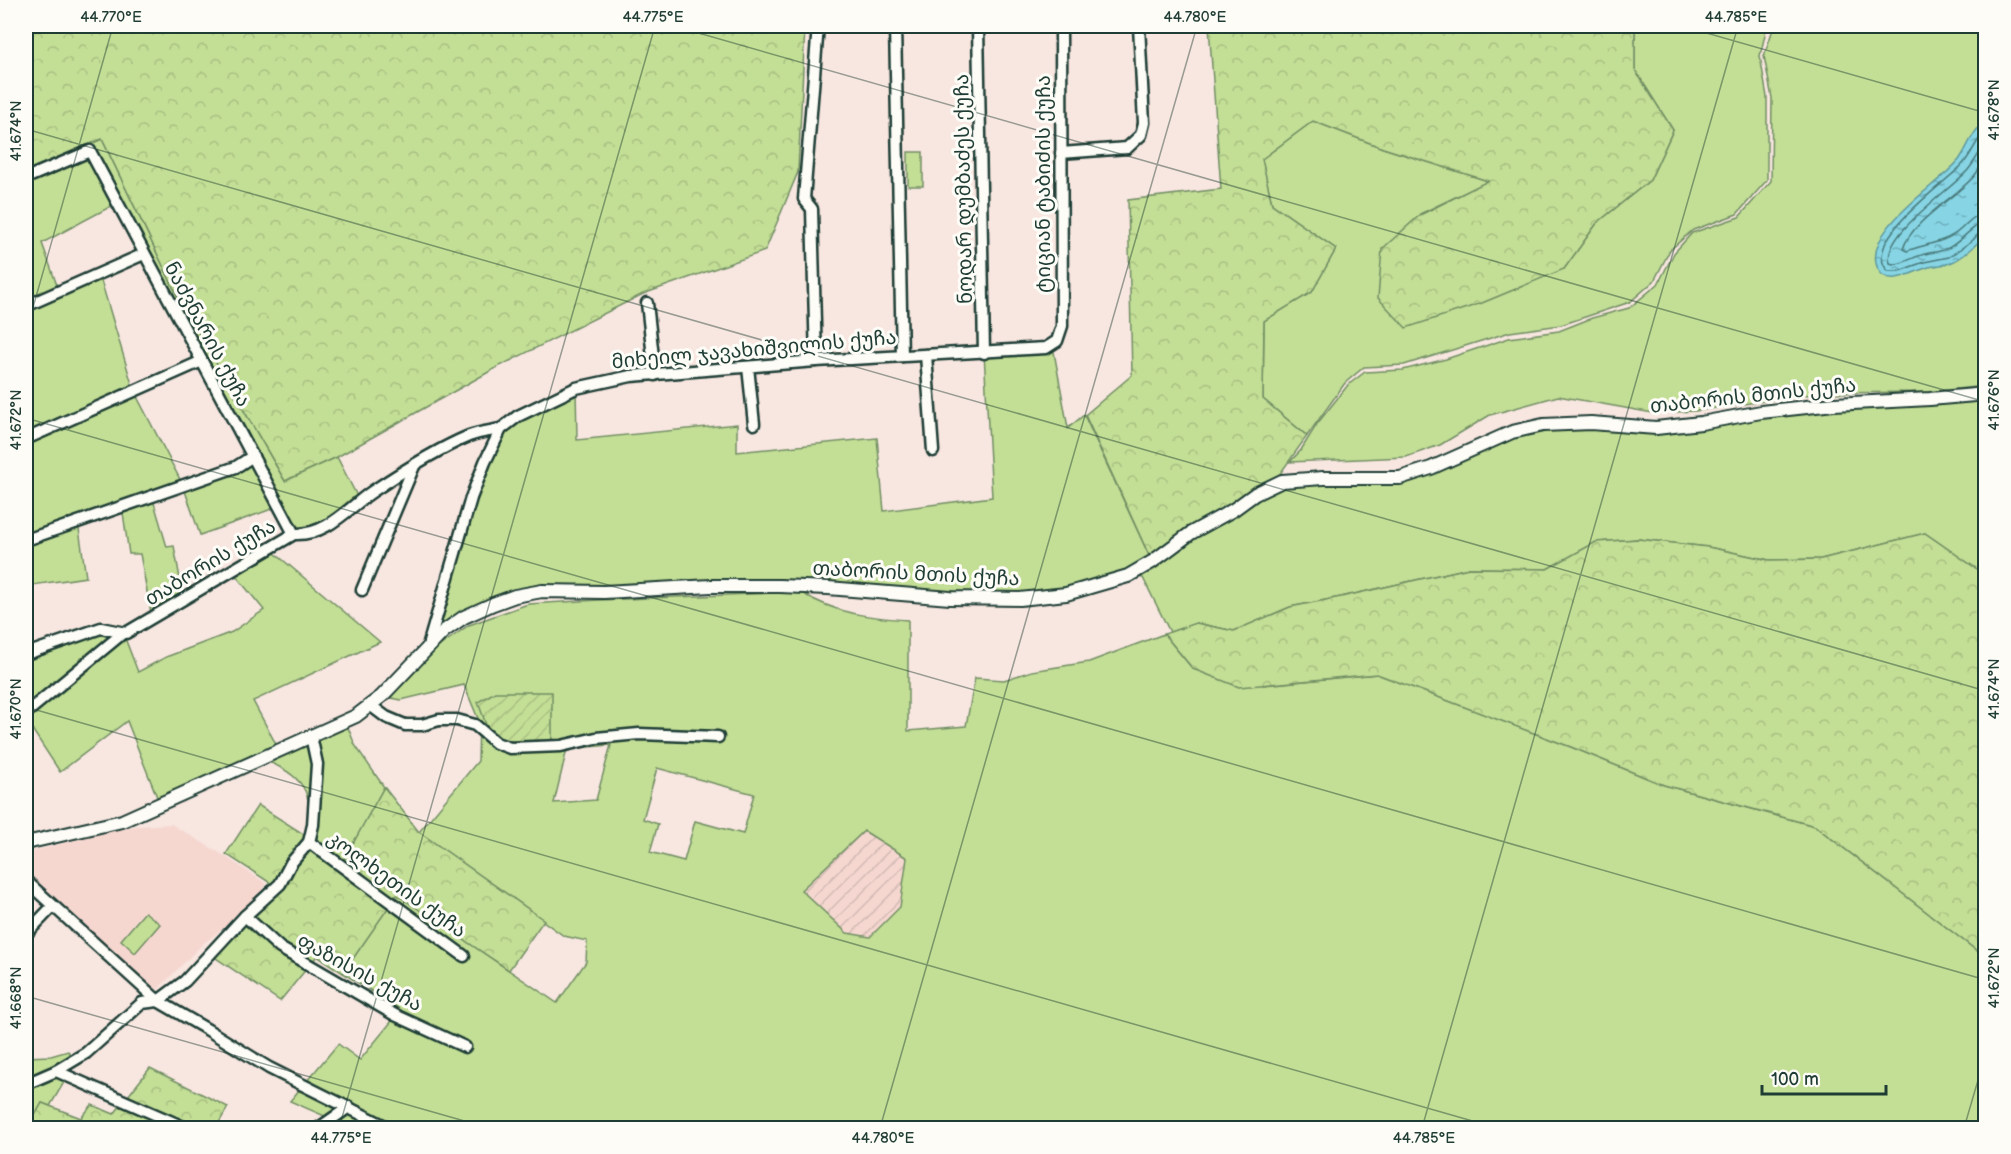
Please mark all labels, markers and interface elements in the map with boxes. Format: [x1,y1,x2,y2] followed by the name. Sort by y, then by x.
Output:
[80,8,142,27] text: 44.770°E
[622,8,684,27] text: 44.775°E
[1164,8,1227,27] text: 44.780°E
[1705,8,1767,27] text: 44.785°E
[950,74,978,304] street label: ნოდარ დუმბაძეს ქუჩა
[1032,75,1056,293] street label: ტიციან ტაბიძის ქუჩა
[1985,79,2004,141] text: 41.678°N
[7,100,26,162] text: 41.674°N
[159,258,255,411] street label: ნაძვნარის ქუჩა
[611,326,897,374] street label: მიხეილ ჯავახიშვილის ქუჩა
[1985,369,2004,431] text: 41.676°N
[1649,373,1857,419] street label: თაბორის მთის ქუჩა
[7,390,26,450] text: 41.672°N
[141,514,280,611] street label: თაბორის ქუჩა
[812,557,1020,591] street label: თაბორის მთის ქუჩა
[1985,658,2004,720] text: 41.674°N
[7,678,26,740] text: 41.670°N
[322,826,471,943] street label: კოლხეთის ქუჩა
[293,929,426,1017] street label: ფაზისის ქუჩა
[1985,948,2004,1008] text: 41.672°N
[7,966,26,1030] text: 41.668°N
[1762,1058,1886,1096] scale bar
[1771,1069,1819,1090] text: 100 m
[310,1129,372,1148] text: 44.775°E
[852,1129,915,1148] text: 44.780°E
[1393,1129,1455,1148] text: 44.785°E

